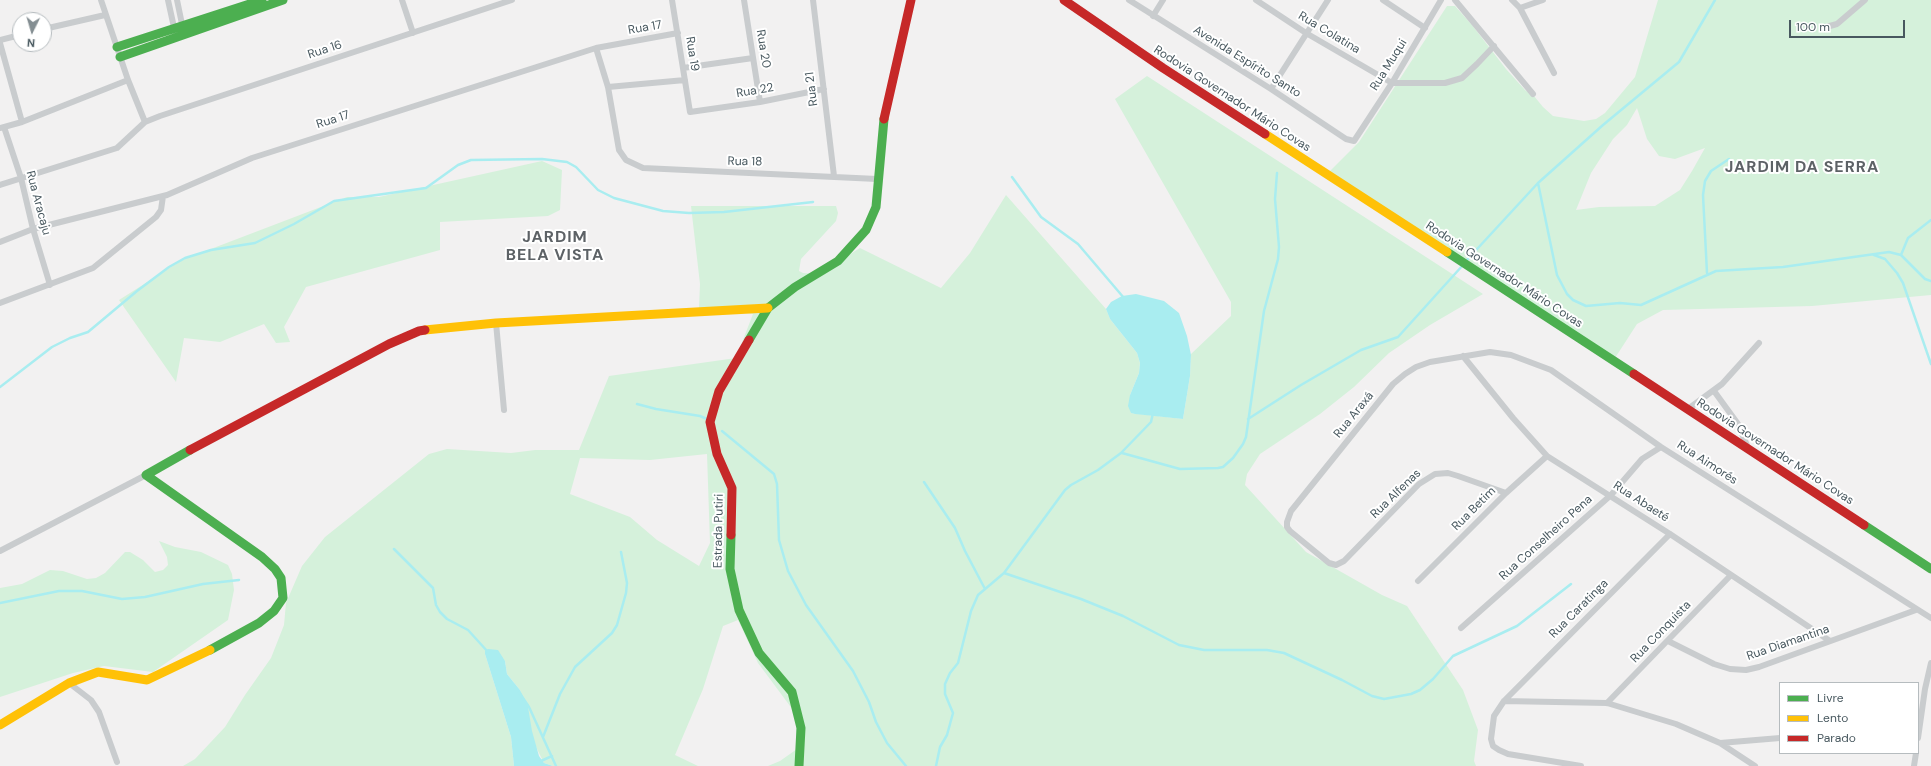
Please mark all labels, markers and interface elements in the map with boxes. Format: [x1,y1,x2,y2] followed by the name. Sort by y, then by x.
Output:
[1296,9,1362,57] street label: Rua Colatina
[12,12,52,52] north arrow
[1791,12,1907,38] scale bar
[627,18,663,38] street label: Rua 17
[1796,19,1830,35] text: 100 m
[1190,23,1304,101] street label: Avenida Espírito Santo
[753,29,773,69] street label: Rua 20
[26,36,36,50] text: N
[682,36,702,72] street label: Rua 19
[1368,37,1410,93] street label: Rua Muqui
[306,38,344,62] street label: Rua 16
[1151,43,1313,155] street label: Rodovia Governador Mário Covas
[803,71,821,107] street label: Rua 21
[735,81,775,101] street label: Rua 22
[315,108,351,132] street label: Rua 17
[727,154,763,170] street label: Rua 18
[1725,158,1879,178] district label: JARDIM DA SERRA
[23,169,53,237] street label: Rua Aracaju
[1423,219,1585,331] street label: Rodovia Governador Mário Covas
[506,228,604,266] district label: JARDIM BELA VISTA
[1331,389,1377,441] street label: Rua Araxá
[1694,396,1856,508] street label: Rodovia Governador Mário Covas
[1674,438,1740,488] street label: Rua Aimorés
[1368,466,1424,522] street label: Rua Alfenas
[1610,479,1672,525] street label: Rua Abaeté
[1449,484,1499,534] street label: Rua Betim
[1497,493,1595,583] street label: Rua Conselheiro Pena
[711,494,727,568] street label: Estrada Putiri
[1547,577,1611,641] street label: Rua Caratinga
[1628,598,1694,666] street label: Rua Conquista
[1745,622,1831,664] street label: Rua Diamantina
[1779,682,1919,754] legend
[1817,690,1844,706] text: Livre
[1817,710,1848,726] text: Lento
[1817,730,1856,746] text: Parado

